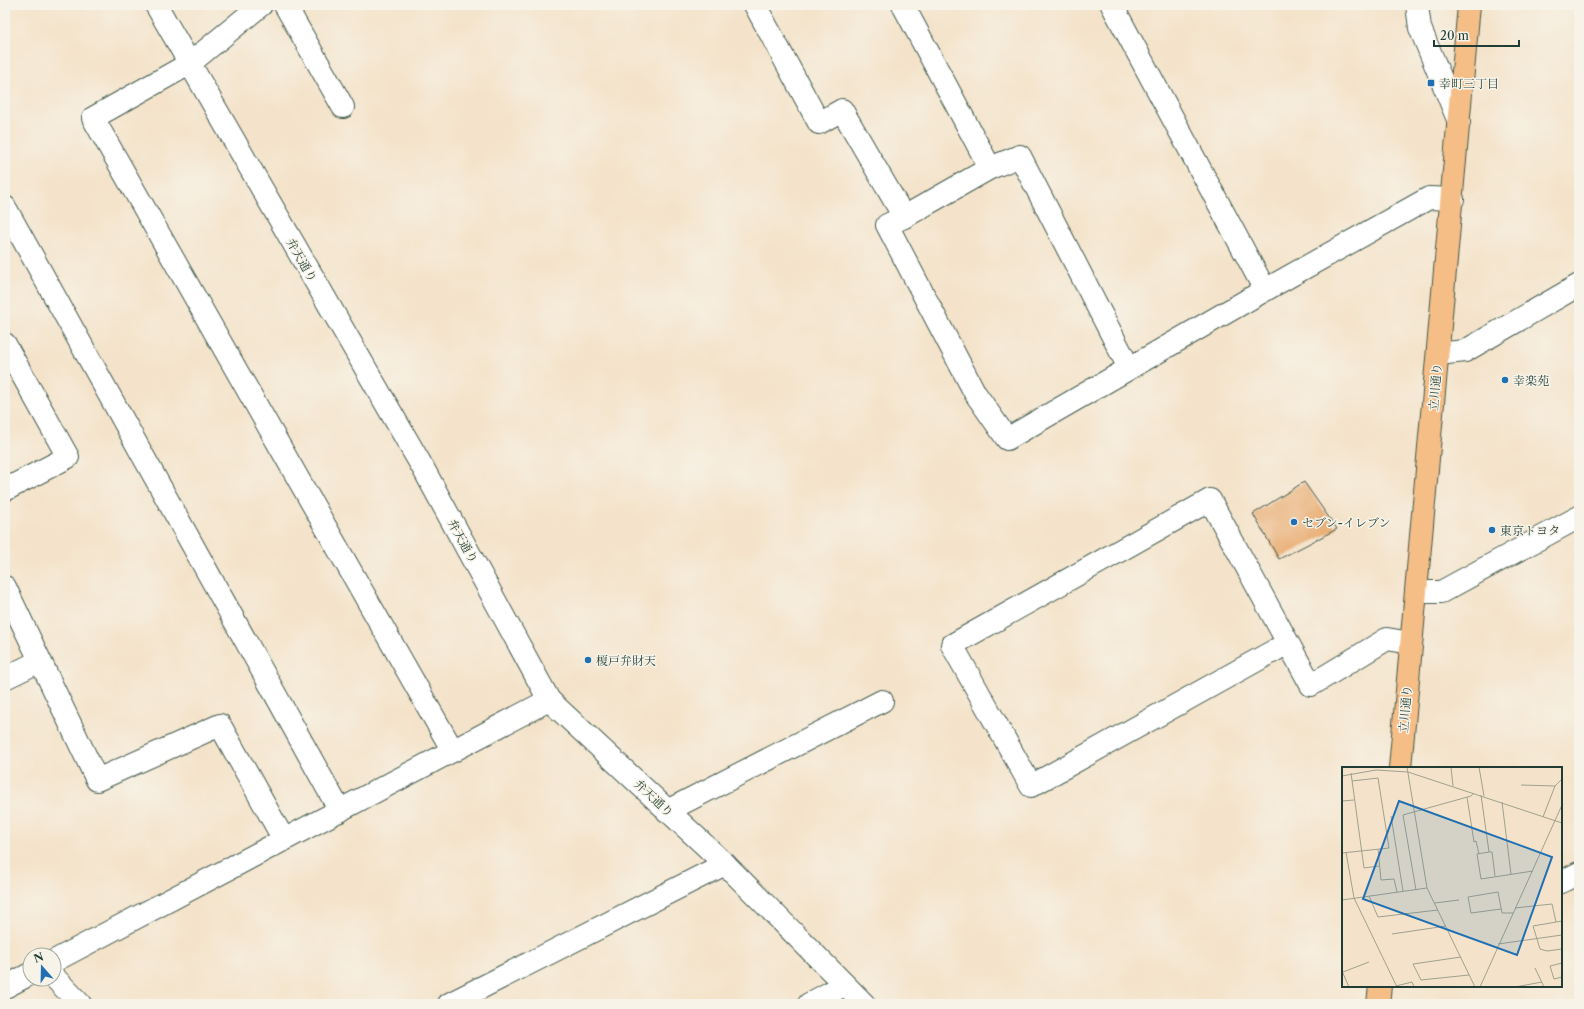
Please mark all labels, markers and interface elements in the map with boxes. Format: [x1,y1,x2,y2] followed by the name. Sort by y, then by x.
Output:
[1434,22,1519,48] scale bar
[1440,28,1469,43] text: 20 m
[1439,76,1499,91] place label: 幸町三丁目
[1426,78,1436,88] marker: 幸町三丁目
[284,235,320,285] street label: 弁天通り
[1425,362,1445,412] street label: 立川通り
[1513,373,1549,388] place label: 幸楽苑
[1500,375,1510,385] marker: 幸楽苑
[1302,515,1391,530] place label: セブン-イレブン
[445,516,481,566] street label: 弁天通り
[1289,517,1299,527] marker: セブン-イレブン
[1500,523,1560,538] place label: 東京トヨタ
[1487,525,1497,535] marker: 東京トヨタ
[596,653,656,668] place label: 榎戸弁財天
[583,655,593,665] marker: 榎戸弁財天
[1395,684,1415,734] street label: 立川通り
[1342,767,1562,987] inset map
[631,776,677,820] street label: 弁天通り
[22,947,62,987] north arrow
[32,949,46,966] text: N

